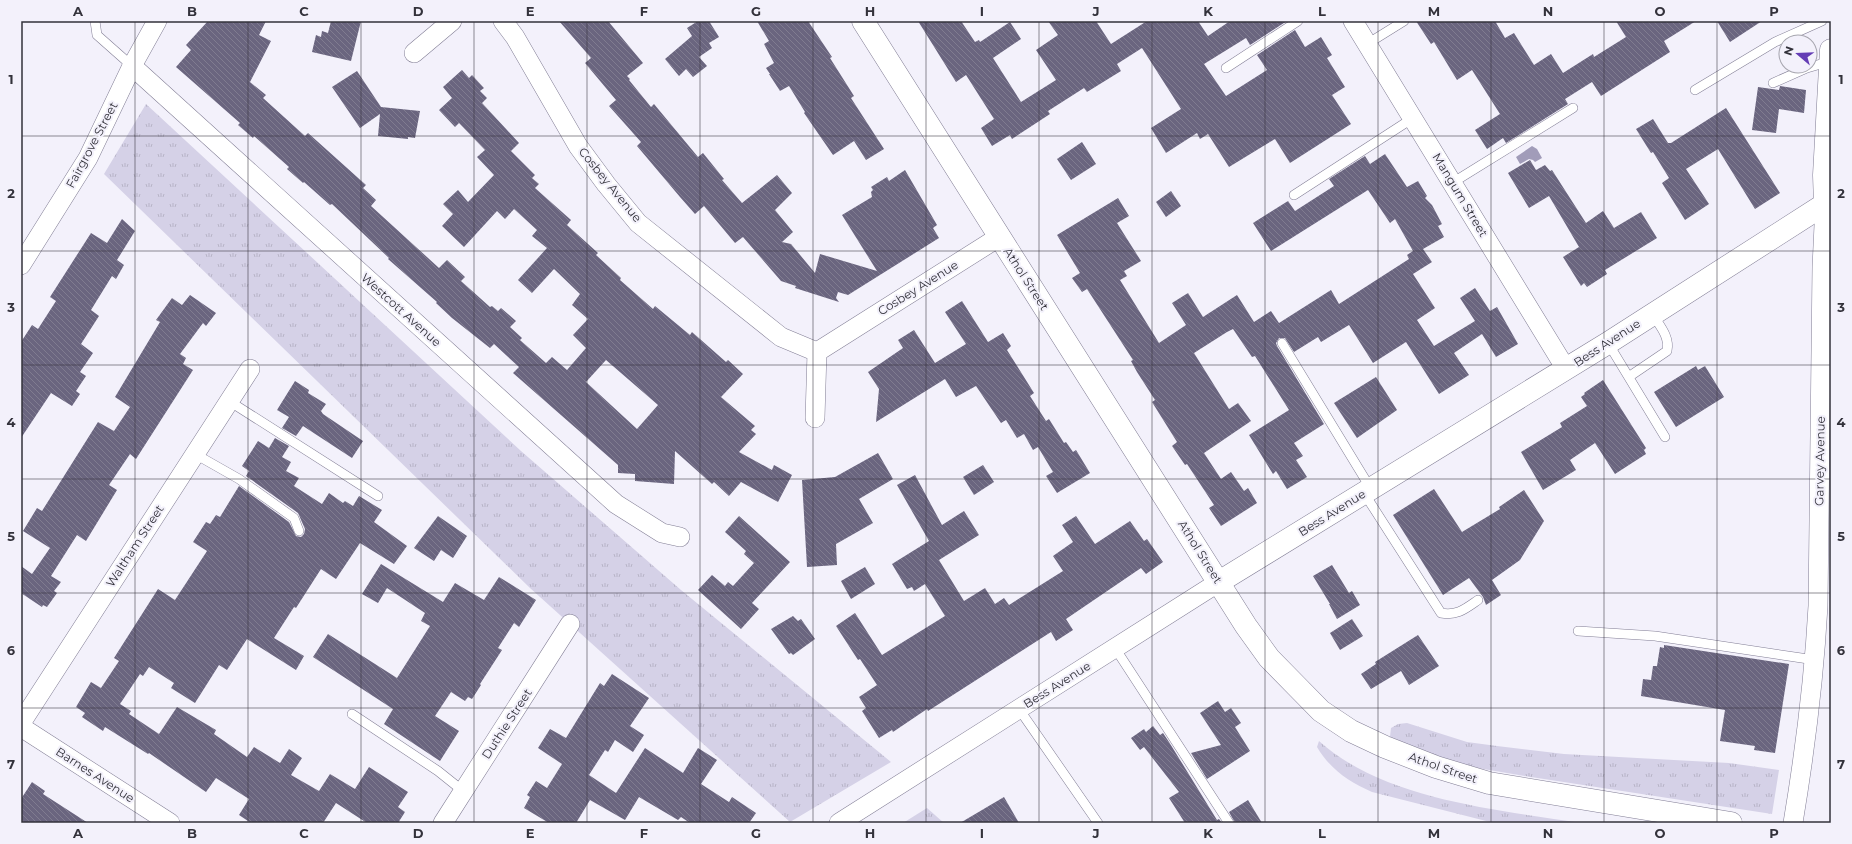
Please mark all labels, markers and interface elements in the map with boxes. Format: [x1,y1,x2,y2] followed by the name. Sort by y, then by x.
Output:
[72,3,84,19] text: A
[187,3,197,19] text: B
[299,3,309,19] text: C
[413,3,424,19] text: D
[526,3,535,19] text: E
[640,3,648,19] text: F
[751,3,761,19] text: G
[865,3,875,19] text: H
[980,3,984,19] text: I
[1091,3,1100,19] text: J
[1203,3,1213,19] text: K
[1318,3,1326,19] text: L
[1428,3,1440,19] text: M
[1543,3,1553,19] text: N
[1655,3,1666,19] text: O
[1769,3,1779,19] text: P
[1778,34,1818,74] north arrow
[1780,44,1797,57] text: N
[8,71,14,87] text: 1
[1838,71,1844,87] text: 1
[63,99,121,190] street label: Fairgrove Street
[576,144,645,225] street label: Cosbey Avenue
[1430,150,1491,239] street label: Mangum Street
[7,185,15,201] text: 2
[1837,185,1845,201] text: 2
[1001,245,1052,313] street label: Athol Street
[875,257,961,318] street label: Cosbey Avenue
[358,270,444,350] street label: Westcott Avenue
[6,299,15,315] text: 3
[1836,299,1845,315] text: 3
[1571,315,1643,370] street label: Bess Avenue
[7,414,16,430] text: 4
[1837,414,1846,430] text: 4
[1811,416,1828,506] street label: Garvey Avenue
[1295,486,1368,539] street label: Bess Avenue
[102,502,167,590] street label: Waltham Street
[1175,517,1226,586] street label: Athol Street
[7,528,15,544] text: 5
[1837,528,1845,544] text: 5
[7,642,16,658] text: 6
[1837,642,1846,658] text: 6
[1020,658,1093,711] street label: Bess Avenue
[478,686,535,762] street label: Duthie Street
[53,744,137,806] street label: Barnes Avenue
[1407,749,1480,786] street label: Athol Street
[7,756,15,772] text: 7
[1837,756,1845,772] text: 7
[72,825,84,841] text: A
[187,825,197,841] text: B
[299,825,309,841] text: C
[413,825,424,841] text: D
[526,825,535,841] text: E
[640,825,648,841] text: F
[751,825,761,841] text: G
[865,825,875,841] text: H
[980,825,984,841] text: I
[1091,825,1100,841] text: J
[1203,825,1213,841] text: K
[1318,825,1326,841] text: L
[1428,825,1440,841] text: M
[1543,825,1553,841] text: N
[1655,825,1666,841] text: O
[1769,825,1779,841] text: P

